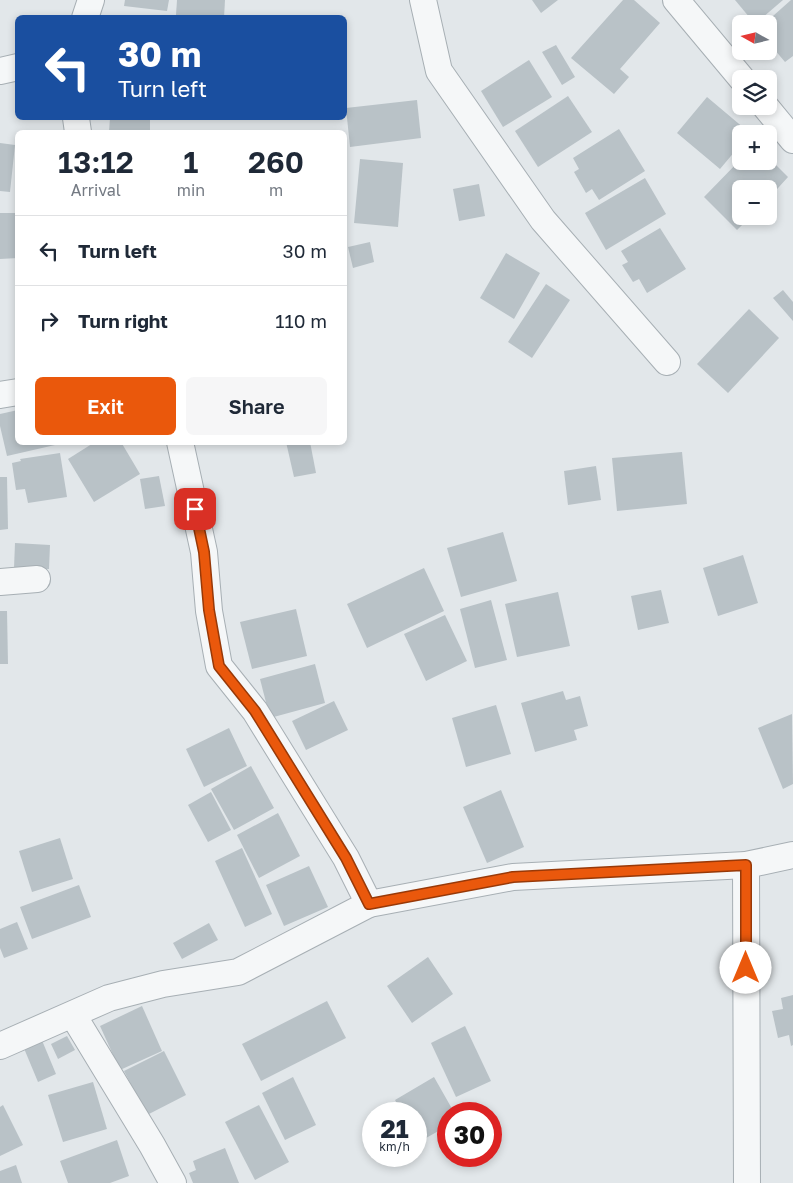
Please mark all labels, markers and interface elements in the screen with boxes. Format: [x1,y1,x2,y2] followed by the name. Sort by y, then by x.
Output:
[732,15,778,60] north arrow
[732,15,777,225] map controls
[118,33,201,75] text: 30 m
[35,35,100,100] icon: left
[732,70,777,115] button: layers
[118,75,207,102] text: Turn left
[732,125,777,170] button: +
[58,144,134,180] text: 13:12
[183,144,198,180] text: 1
[248,144,304,180] text: 260
[71,180,121,200] text: Arrival
[177,180,205,200] text: min
[269,180,283,200] text: m
[732,180,777,225] button: −
[35,237,63,265] icon: left
[78,239,157,262] text: Turn left
[283,239,327,262] text: 30 m
[35,307,63,335] icon: right
[78,309,168,332] text: Turn right
[275,309,327,332] text: 110 m
[35,377,176,435] button: Exit
[186,377,327,435] button: Share
[174,488,216,530] pin
[181,495,209,523] icon: arrive
[719,941,771,993] position arrow
[437,1102,502,1167] speed limit sign: 30
[380,1113,409,1144] text: 21
[379,1139,410,1154] text: km/h

